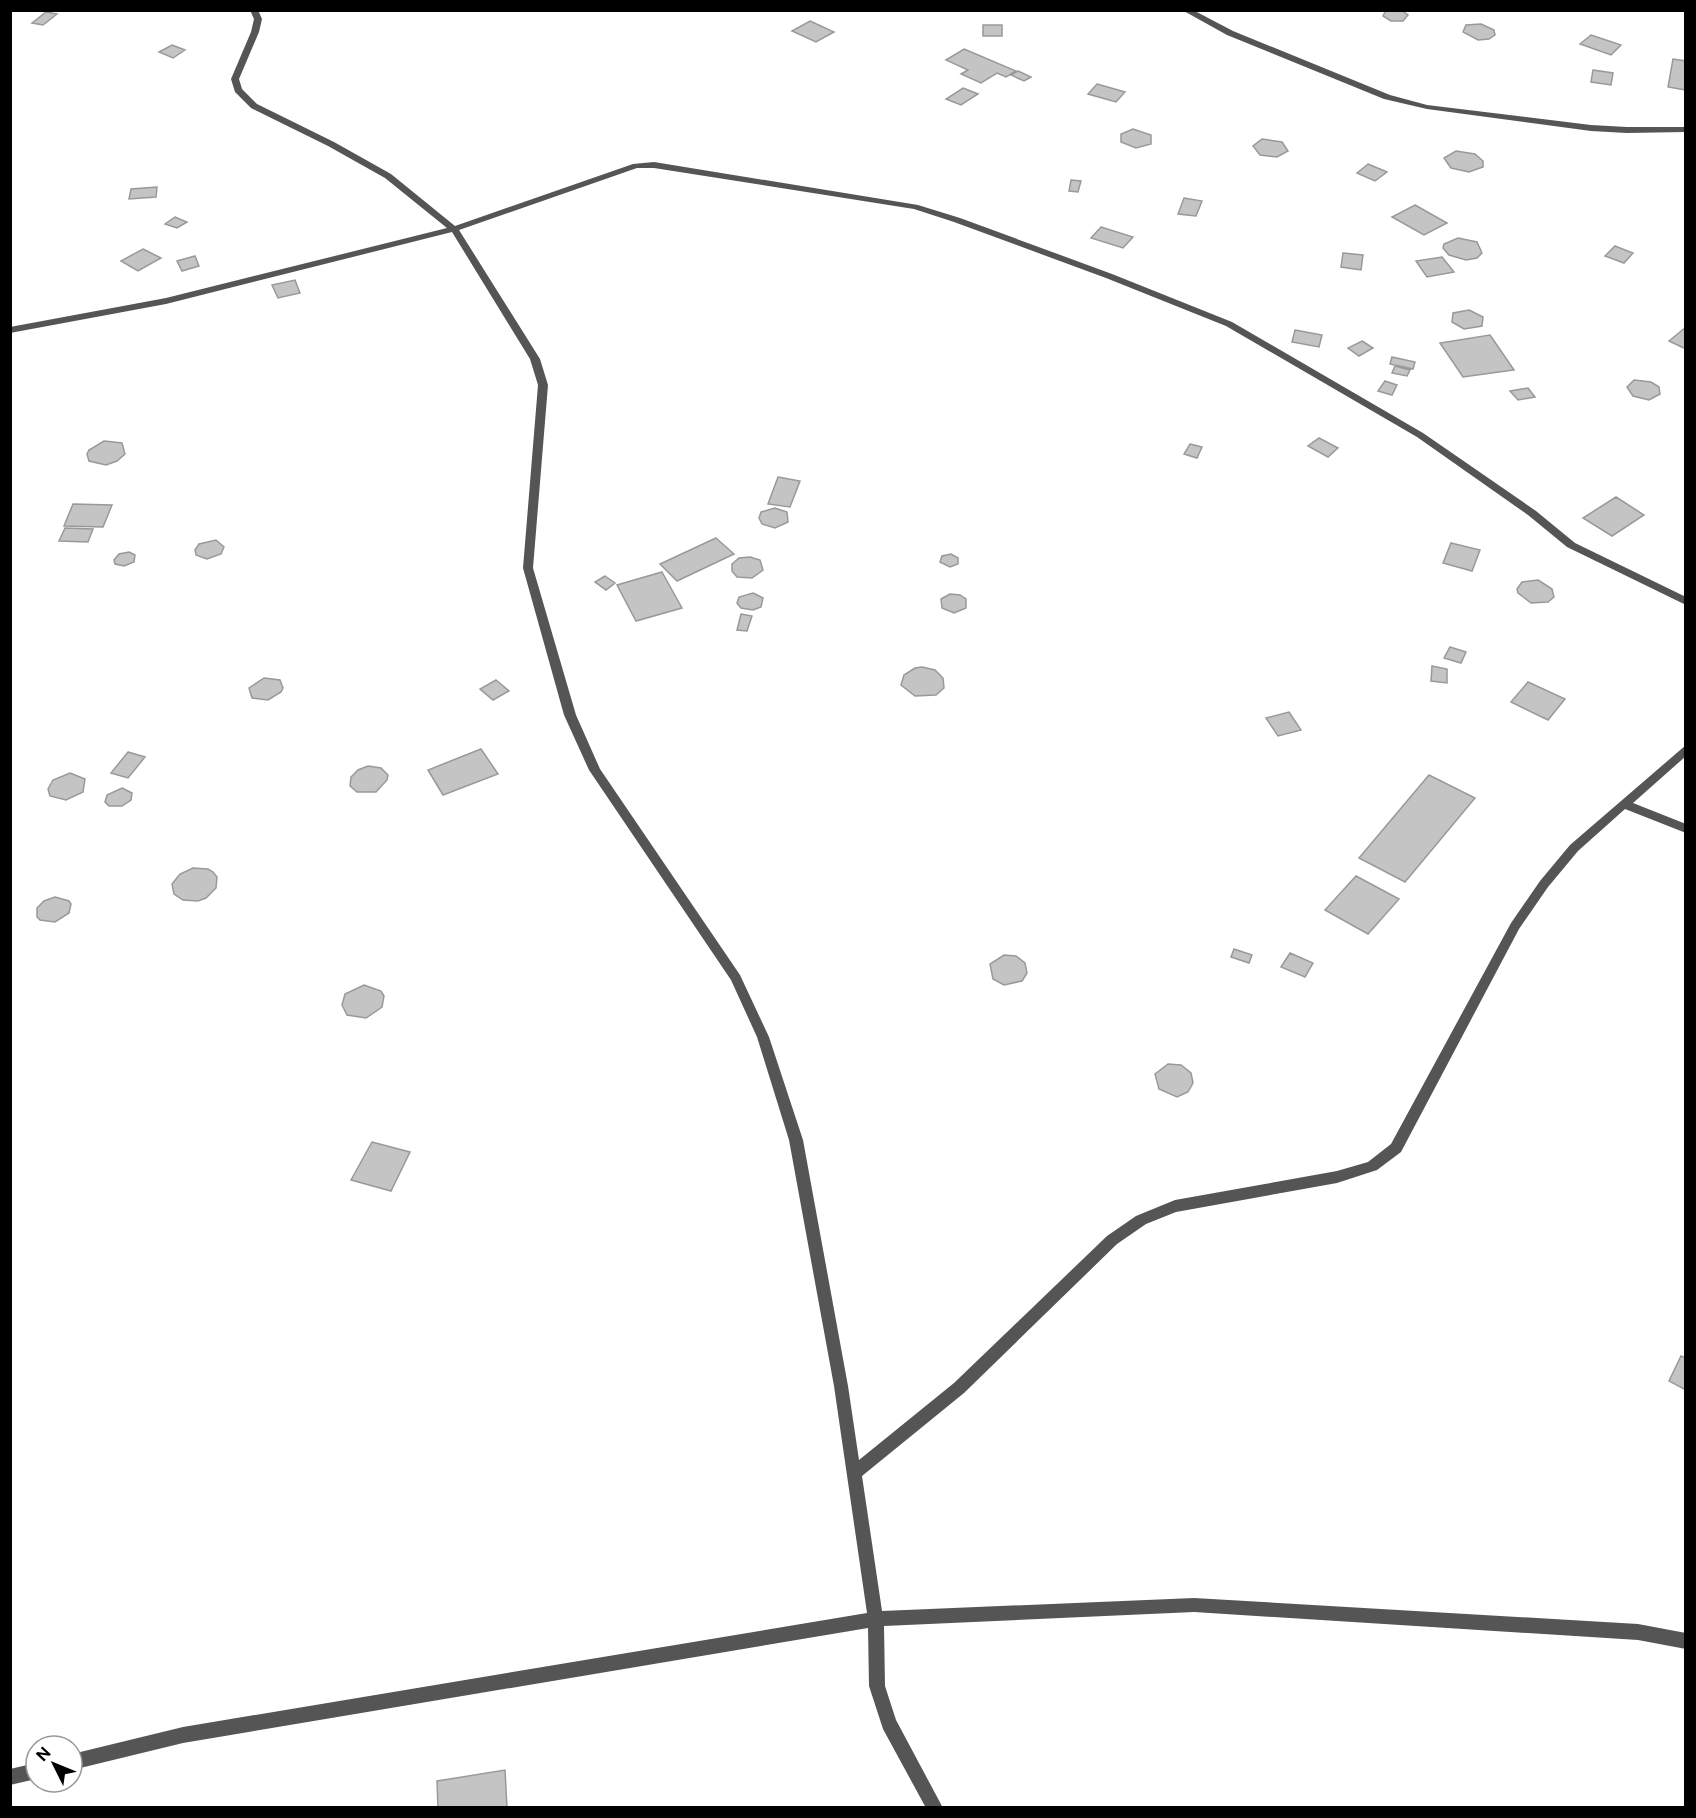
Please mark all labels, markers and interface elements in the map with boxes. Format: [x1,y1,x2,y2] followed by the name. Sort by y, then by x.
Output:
[24,1734,84,1794] north arrow
[32,1743,55,1765] text: N

